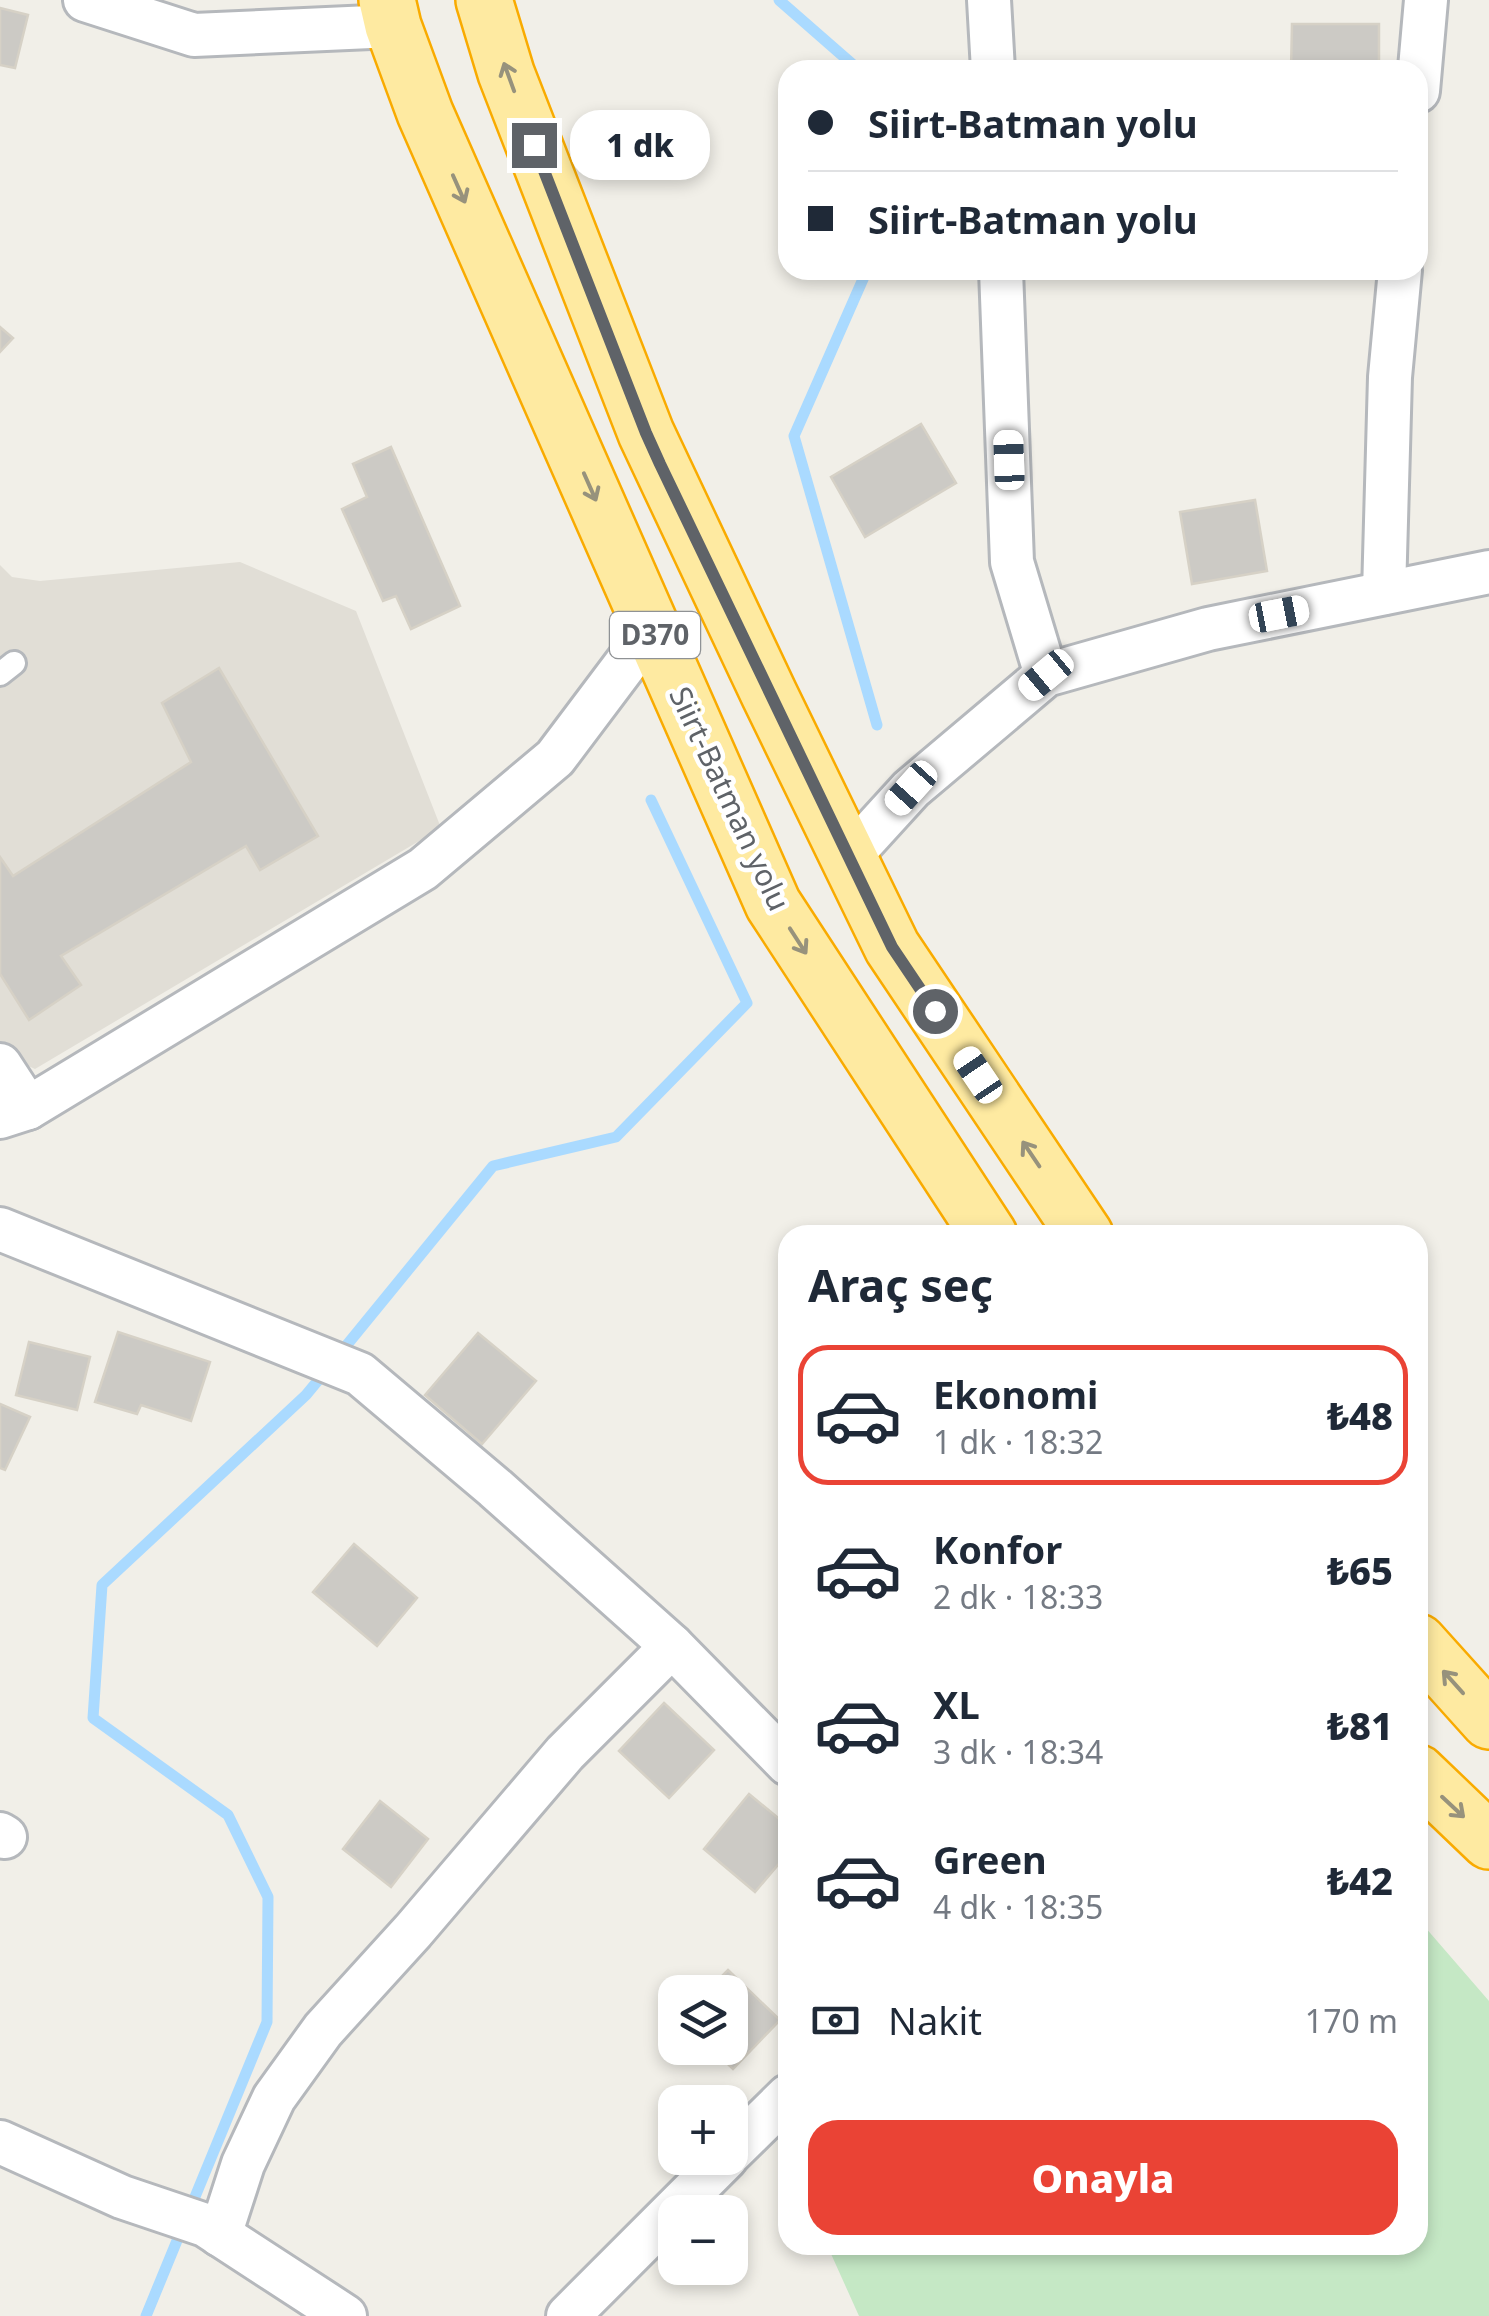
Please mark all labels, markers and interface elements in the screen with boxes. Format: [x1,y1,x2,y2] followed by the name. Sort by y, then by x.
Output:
[499,63,517,94] one-way arrow
[868,97,1198,149] text: Siirt-Batman yolu
[569,110,709,180] callout: 1 dk
[512,123,557,168] route end
[606,123,674,166] text: 1 dk
[451,173,469,204] one-way arrow
[868,193,1198,245] text: Siirt-Batman yolu
[993,429,1025,491] car
[581,471,600,501] one-way arrow
[1247,594,1311,634] car
[610,612,700,658] road number: D370
[1013,644,1079,706] car
[660,680,800,917] street label: Siirt-Batman yolu
[880,756,942,820] car
[787,926,808,954] one-way arrow
[913,989,958,1034] route start
[949,1042,1007,1108] car
[1020,1140,1041,1168] one-way arrow
[808,1254,993,1315] text: Araç seç
[933,1368,1098,1420] text: Ekonomi
[813,1370,903,1460] icon: car
[1327,1389,1393,1441] text: ₺48
[933,1420,1103,1463] text: 1 dk · 18:32
[933,1523,1062,1575] text: Konfor
[813,1525,903,1615] icon: car
[1327,1544,1393,1596] text: ₺65
[933,1575,1103,1618] text: 2 dk · 18:33
[1442,1670,1465,1695] one-way arrow
[933,1678,980,1730] text: XL
[813,1680,903,1770] icon: car
[1327,1699,1393,1751] text: ₺81
[933,1730,1103,1773] text: 3 dk · 18:34
[1440,1795,1465,1818] one-way arrow
[933,1833,1047,1885] text: Green
[813,1835,903,1925] icon: car
[1327,1854,1393,1906] text: ₺42
[933,1885,1103,1928] text: 4 dk · 18:35
[658,1975,748,2285] map controls
[658,1975,748,2065] button: layers
[808,1993,863,2048] icon: cash
[888,1994,982,2046] text: Nakit
[1305,1999,1398,2042] text: 170 m
[658,2085,748,2175] button: +
[808,2120,1398,2235] button: Onayla
[658,2195,748,2285] button: −

